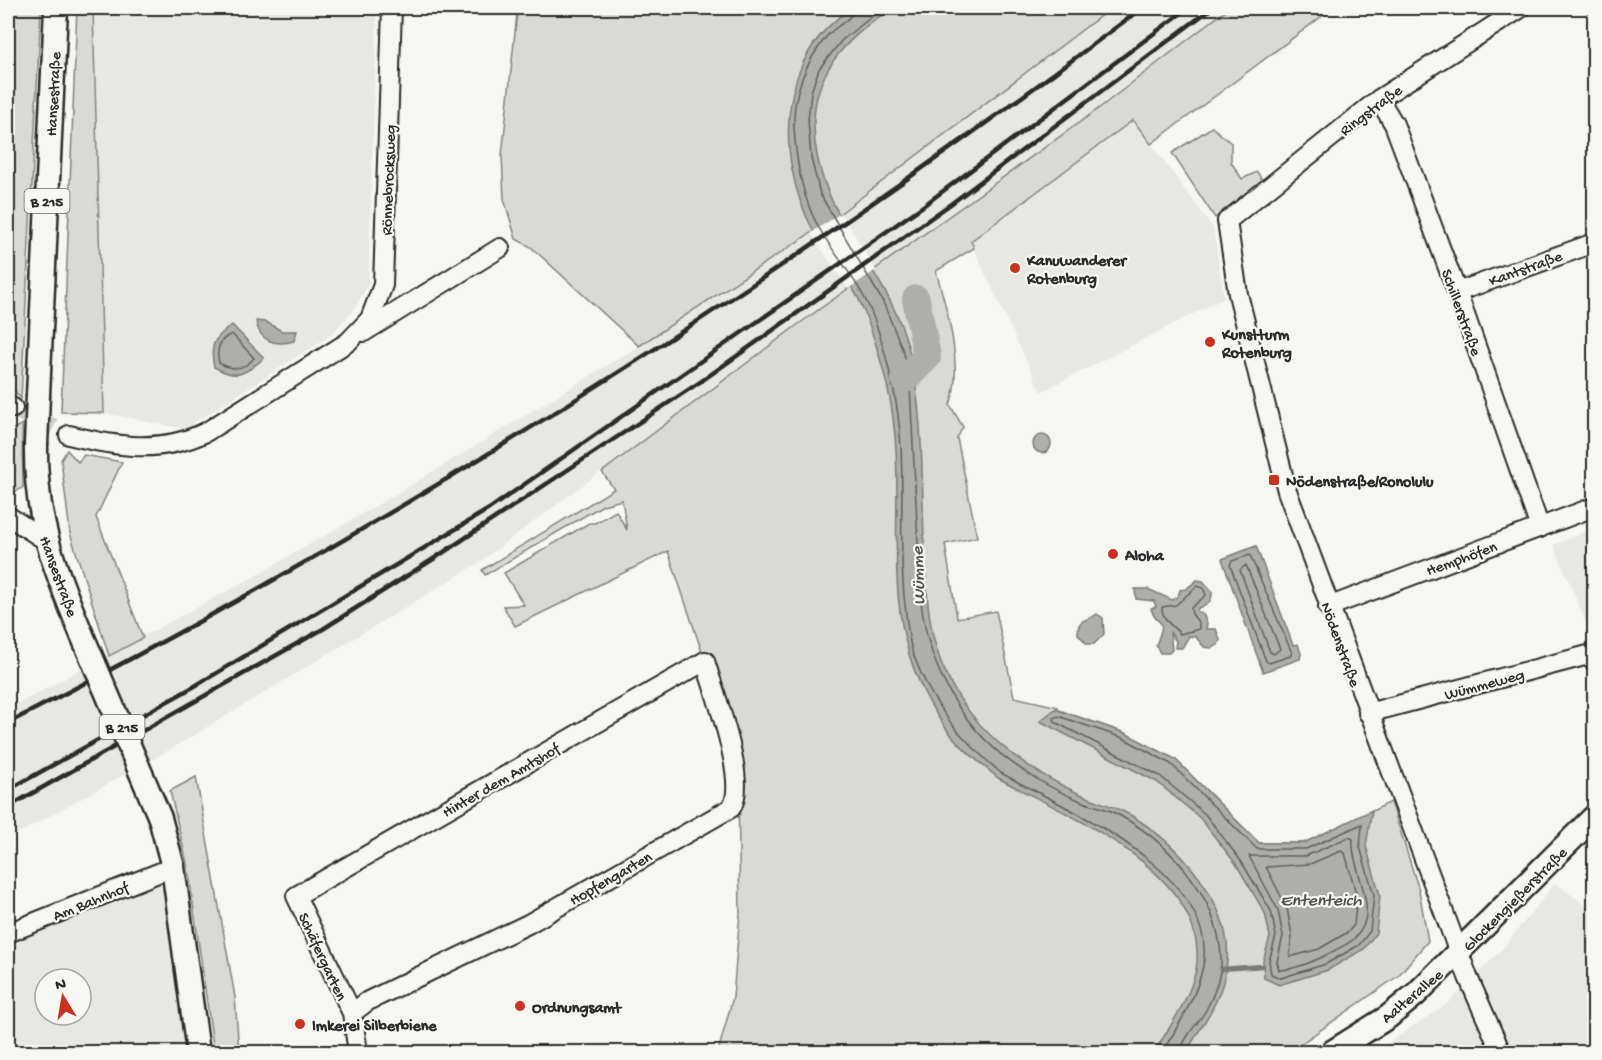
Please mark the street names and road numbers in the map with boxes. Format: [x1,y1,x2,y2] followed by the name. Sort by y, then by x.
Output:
[44,51,67,137] street label: Hansestraße
[1337,82,1408,142] street label: Ringstraße
[379,124,402,236] street label: Rönnebrocksweg
[24,189,70,213] road number: B 215
[1487,248,1566,292] street label: Kantstraße
[1435,267,1484,360] street label: Schillerstraße
[33,534,80,621] street label: Hansestraße
[1424,539,1501,582] street label: Hemphöfen
[1315,600,1363,691] street label: Nödenstraße
[1443,667,1527,706] street label: Wümmeweg
[100,715,144,739] road number: B 215
[440,740,565,823] street label: Hinter dem Amtshof
[1460,844,1573,957] street label: Glockengießerstraße
[567,849,657,911] street label: Hopfengarten
[51,879,133,927] street label: Am Bahnhof
[292,910,350,1005] street label: Schäfergarten
[1379,966,1449,1029] street label: Aalterallee

